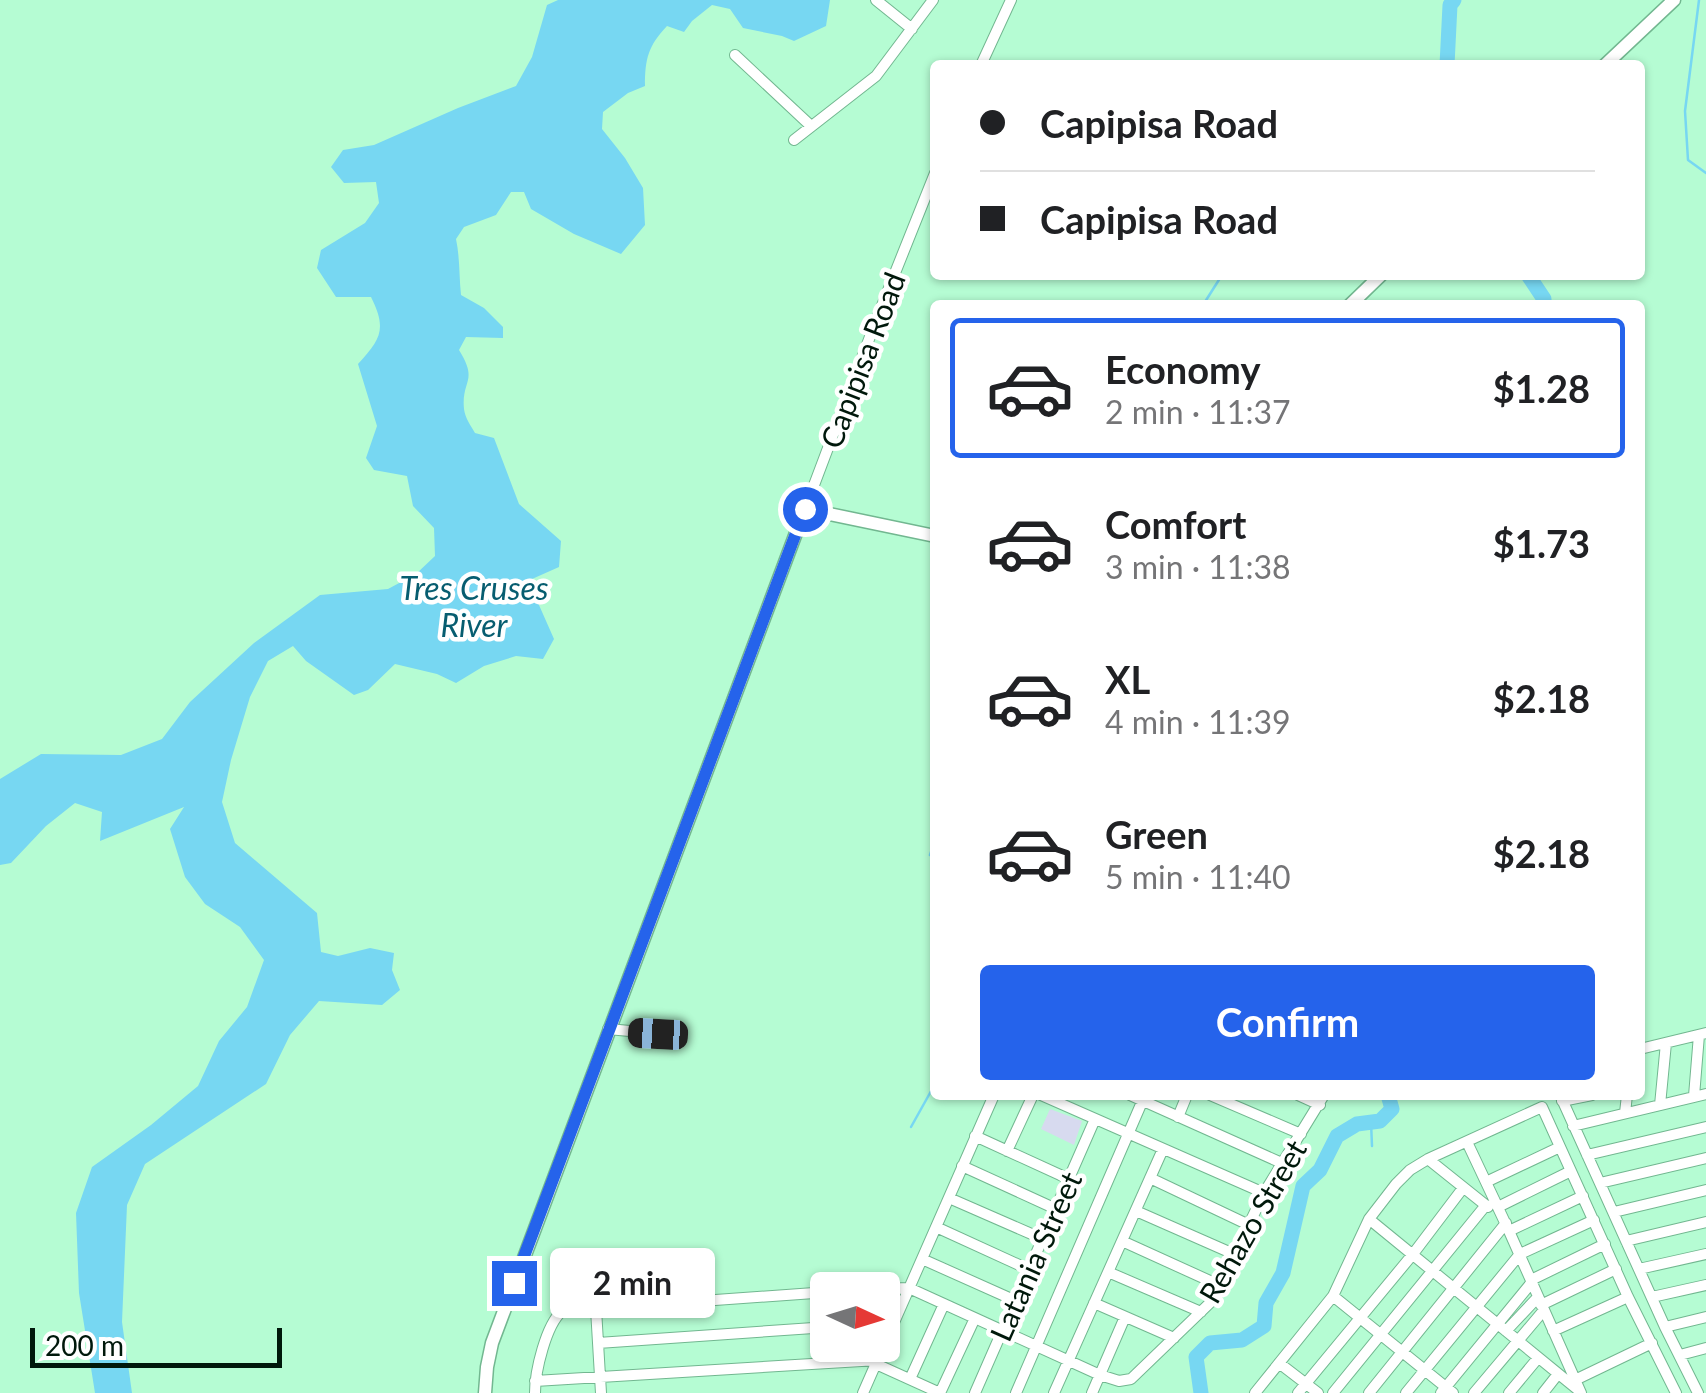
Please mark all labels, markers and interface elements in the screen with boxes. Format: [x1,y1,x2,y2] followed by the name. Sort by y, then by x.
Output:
[1040,100,1278,146] text: Capipisa Road
[1040,196,1278,242] text: Capipisa Road
[812,267,912,453] street label: Capipisa Road
[985,343,1075,433] icon: car
[1105,346,1260,392] text: Economy
[1493,365,1590,411] text: $1.28
[1105,392,1291,431] text: 2 min · 11:37
[783,487,828,532] route start
[985,498,1075,588] icon: car
[1105,501,1246,547] text: Comfort
[1493,520,1590,566] text: $1.73
[1105,547,1291,586] text: 3 min · 11:38
[399,568,549,644] water label: Tres Cruses River
[985,653,1075,743] icon: car
[1105,656,1150,702] text: XL
[1493,675,1590,721] text: $2.18
[1105,702,1291,741] text: 4 min · 11:39
[985,808,1075,898] icon: car
[1105,811,1208,857] text: Green
[1493,830,1590,876] text: $2.18
[1105,857,1291,896] text: 5 min · 11:40
[980,965,1595,1080] button: Confirm
[627,1017,689,1051] car
[1191,1133,1313,1309] street label: Rehazo Street
[982,1166,1088,1346] street label: Latania Street
[549,1248,714,1318] callout: 2 min
[492,1261,537,1306] route end
[593,1263,672,1302] text: 2 min
[810,1272,900,1362] north arrow
[810,1272,900,1362] map controls
[30,1323,282,1368] scale bar
[45,1328,124,1362] text: 200 m

